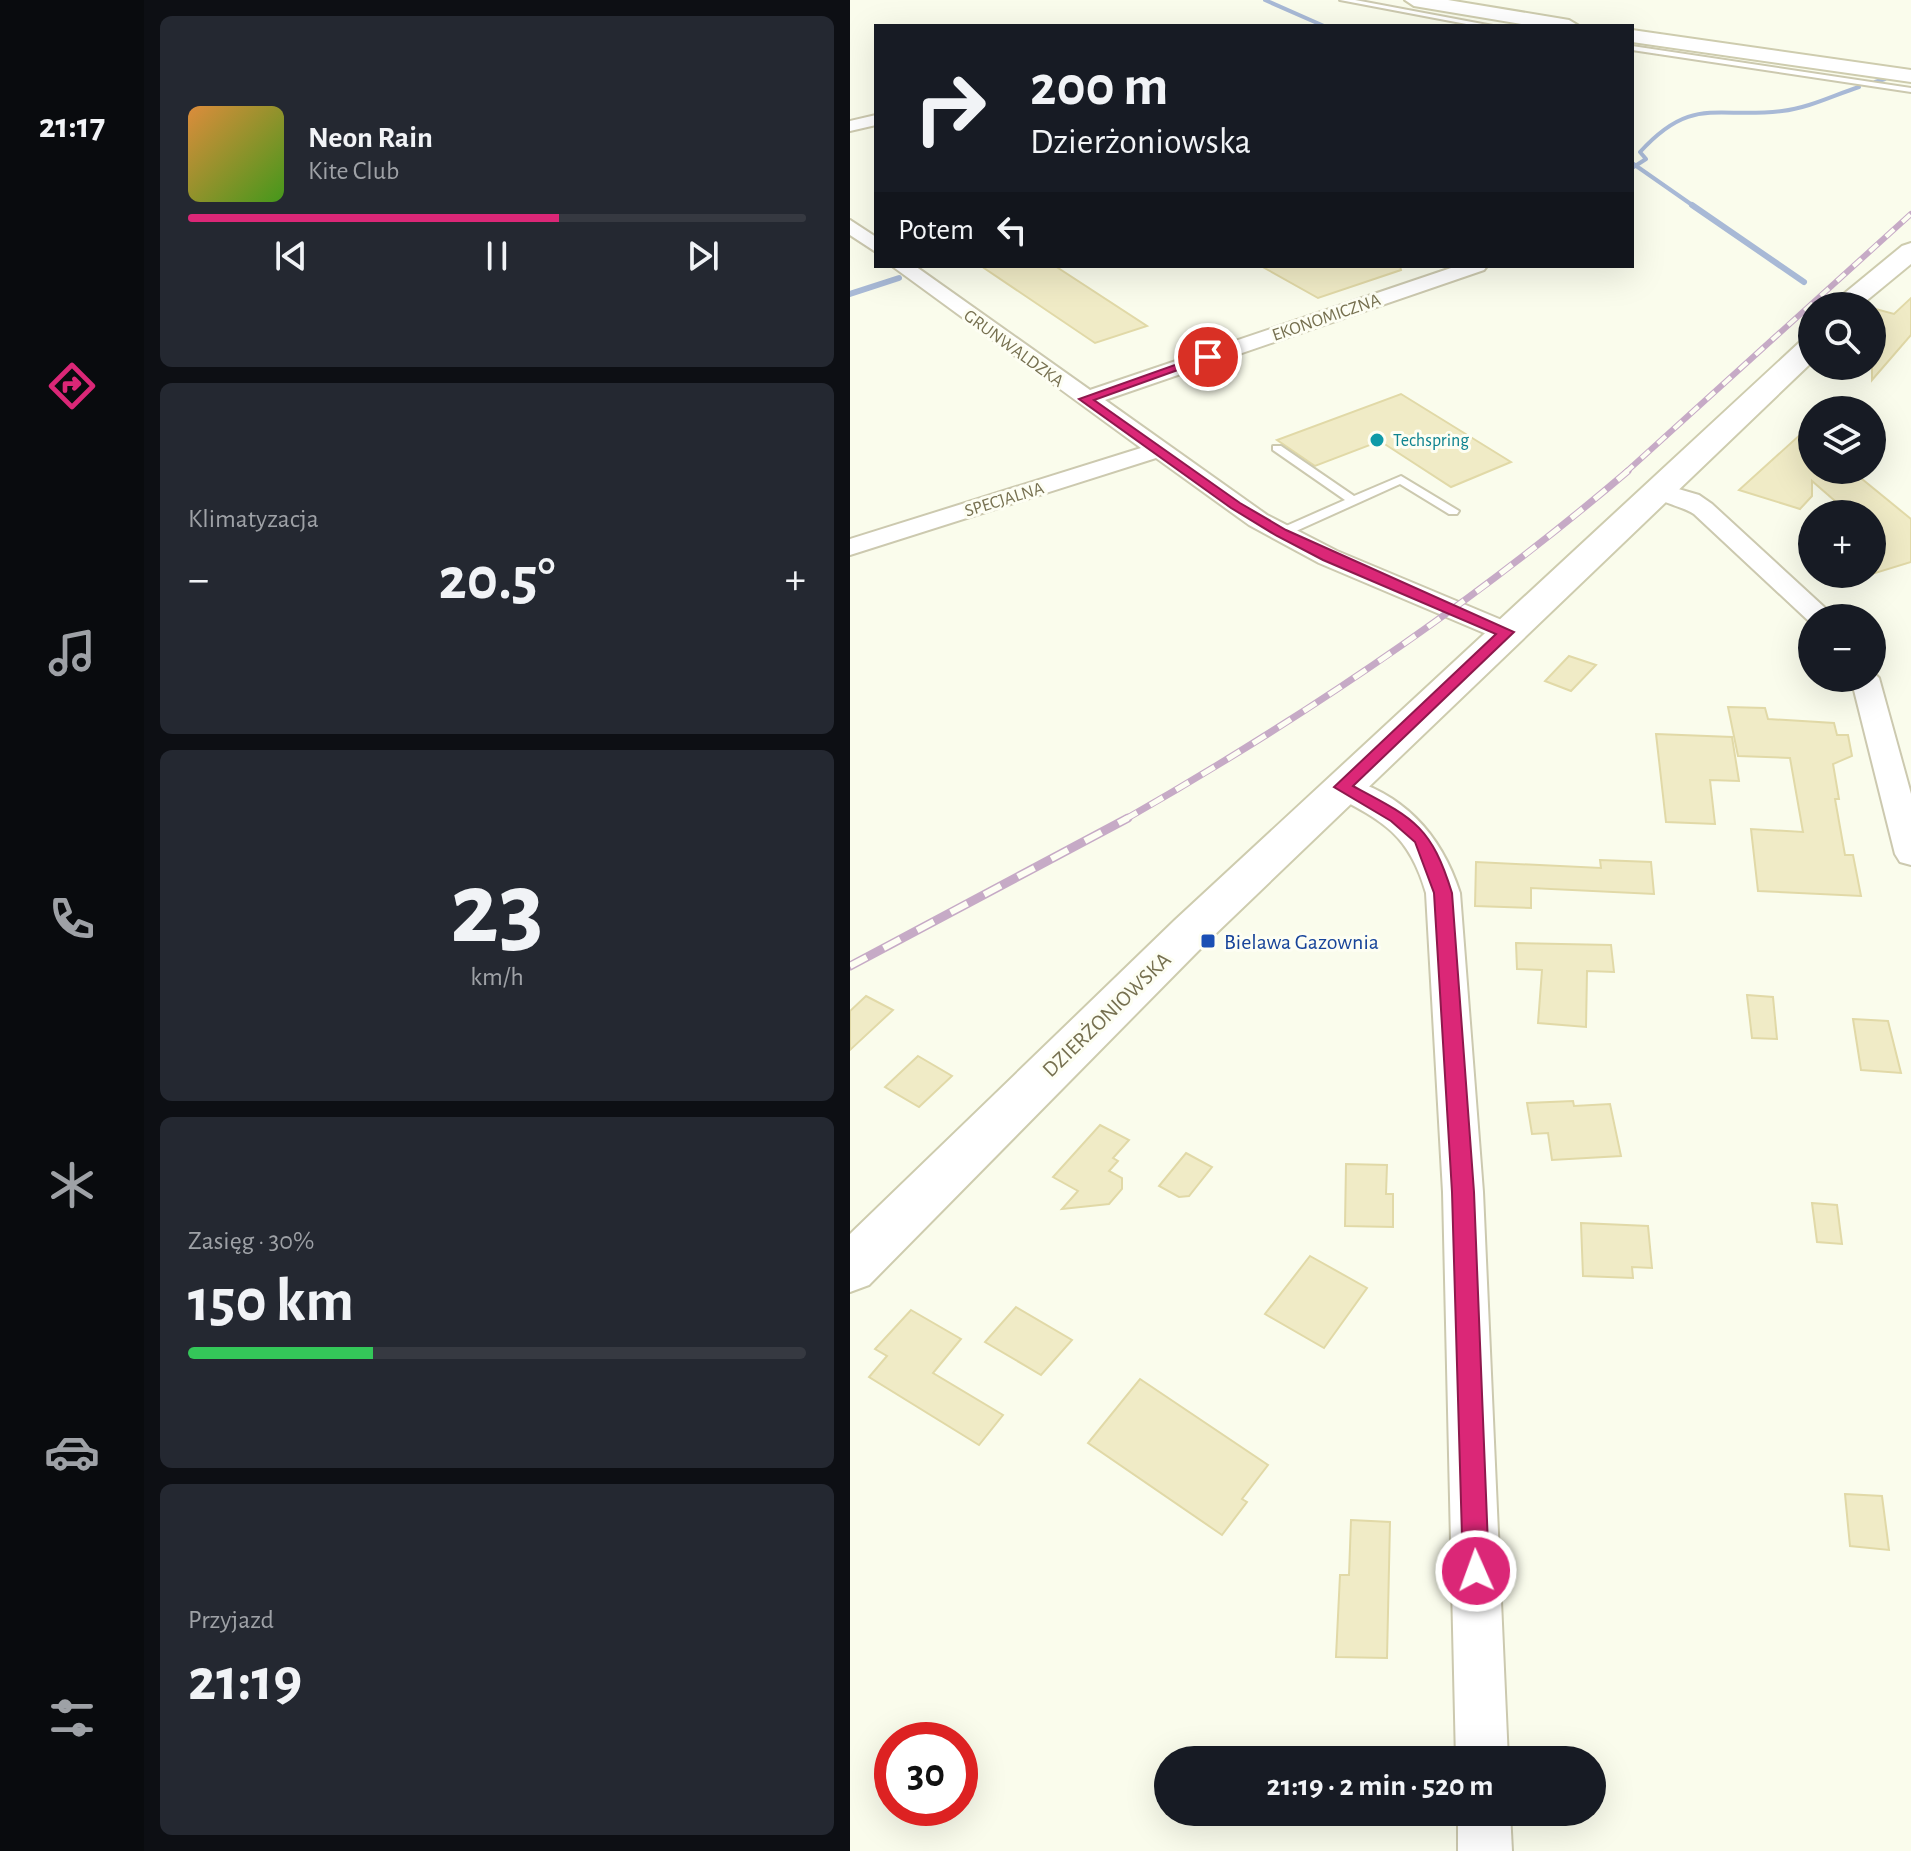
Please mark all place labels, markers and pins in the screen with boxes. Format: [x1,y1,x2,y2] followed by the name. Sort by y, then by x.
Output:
[1174,323,1242,391] pin
[1368,431,1386,449] marker: Techspring
[1393,432,1469,450] place label: Techspring
[1224,931,1379,953] place label: Bielawa Gazownia
[1199,932,1217,950] marker: Bielawa Gazownia

